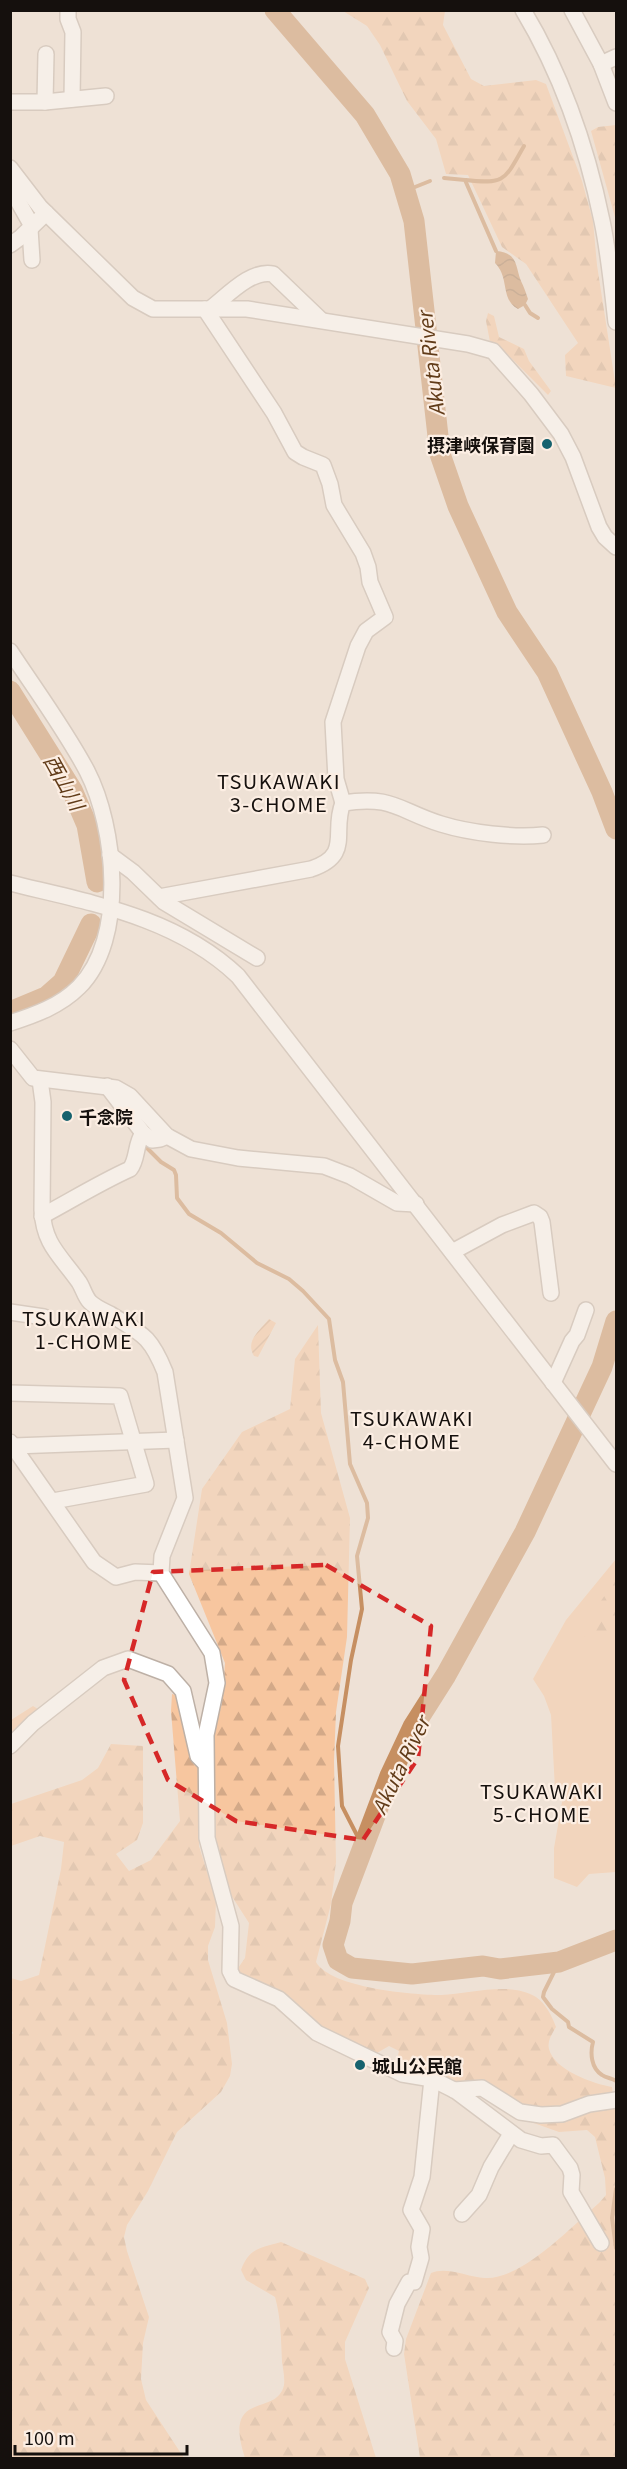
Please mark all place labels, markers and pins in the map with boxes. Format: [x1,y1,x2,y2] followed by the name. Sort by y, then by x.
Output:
[427,431,535,457] place label: 摂津峡保育園
[540,437,554,451] marker: 摂津峡保育園
[79,1103,133,1129] place label: 千念院
[60,1109,74,1123] marker: 千念院
[372,2052,462,2078] place label: 城山公民館
[353,2058,367,2072] marker: 城山公民館

